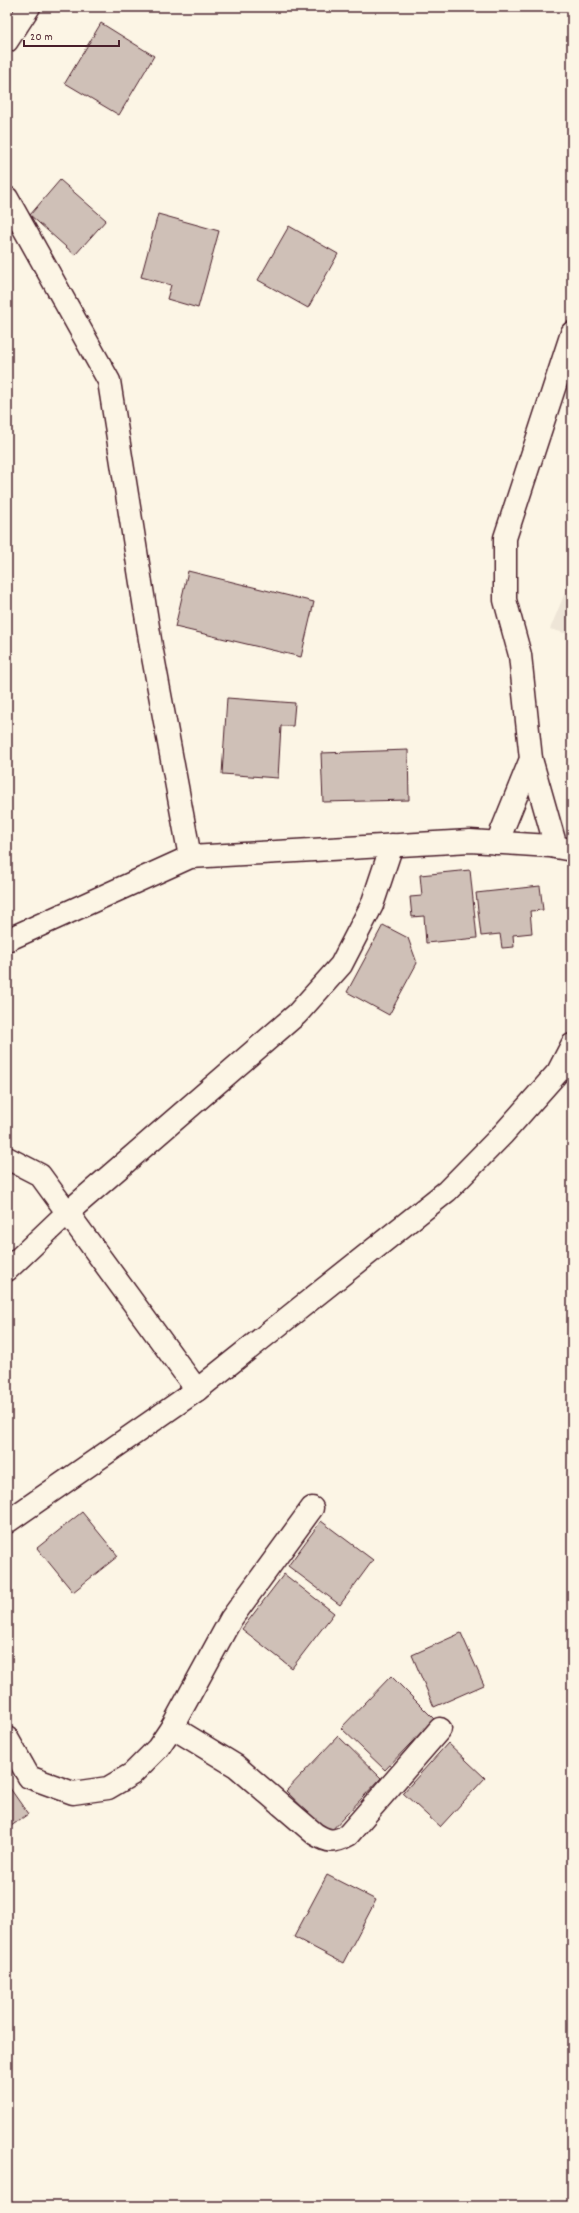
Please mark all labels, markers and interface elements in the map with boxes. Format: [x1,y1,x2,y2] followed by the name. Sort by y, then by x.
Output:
[24,22,119,48] scale bar
[30,29,53,46] text: 20 m

